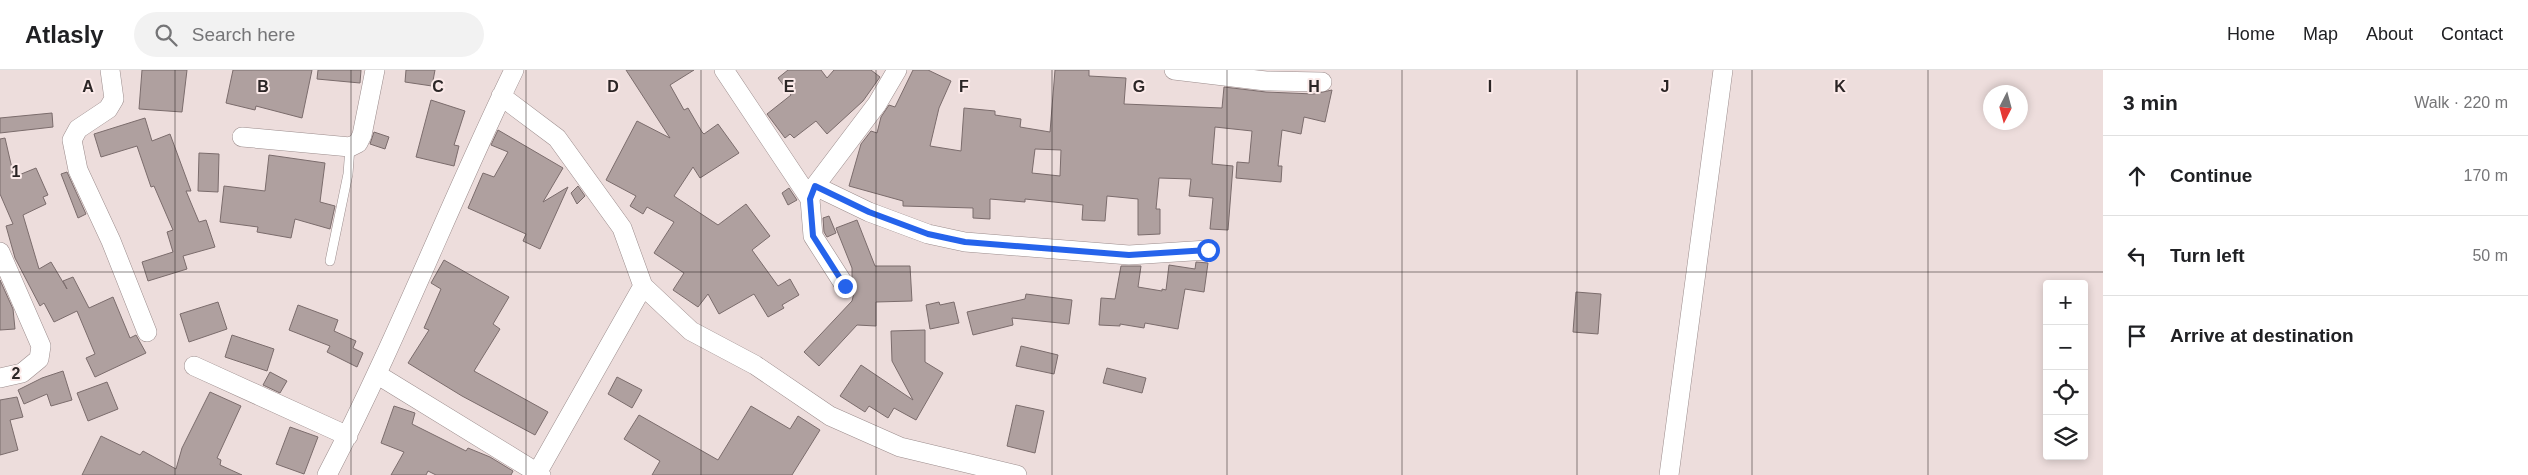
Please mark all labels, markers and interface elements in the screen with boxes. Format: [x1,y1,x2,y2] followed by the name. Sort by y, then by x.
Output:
[134,12,484,57] search box
[25,21,104,48] text: Atlasly
[152,21,180,49] icon: search
[192,24,295,45] text: Search here
[2227,24,2275,44] text: Home
[2303,24,2338,44] text: Map
[2366,24,2413,44] text: About
[2441,24,2503,44] text: Contact
[82,78,94,95] text: A
[257,78,269,95] text: B
[432,78,444,95] text: C
[607,78,619,95] text: D
[784,78,795,95] text: E
[959,78,969,95] text: F
[1133,78,1145,95] text: G
[1308,78,1320,95] text: H
[1488,78,1492,95] text: I
[1661,78,1669,95] text: J
[1834,78,1846,95] text: K
[1983,85,2028,130] north arrow
[2123,91,2178,114] text: 3 min
[2414,94,2508,111] text: Walk · 220 m
[2123,162,2151,190] icon: ahead
[12,163,21,180] text: 1
[2170,165,2252,186] text: Continue
[2464,167,2508,184] text: 170 m
[1197,239,1220,262] route start
[2123,242,2151,270] icon: left
[2170,245,2245,266] text: Turn left
[2472,247,2508,264] text: 50 m
[834,275,857,298] route end
[2043,280,2088,460] map controls
[2043,280,2088,325] button: +
[2123,322,2151,350] icon: arrive
[2043,325,2088,370] button: −
[2170,325,2354,346] text: Arrive at destination
[12,365,21,382] text: 2
[2043,370,2088,415] button: locate
[2043,415,2088,460] button: layers

